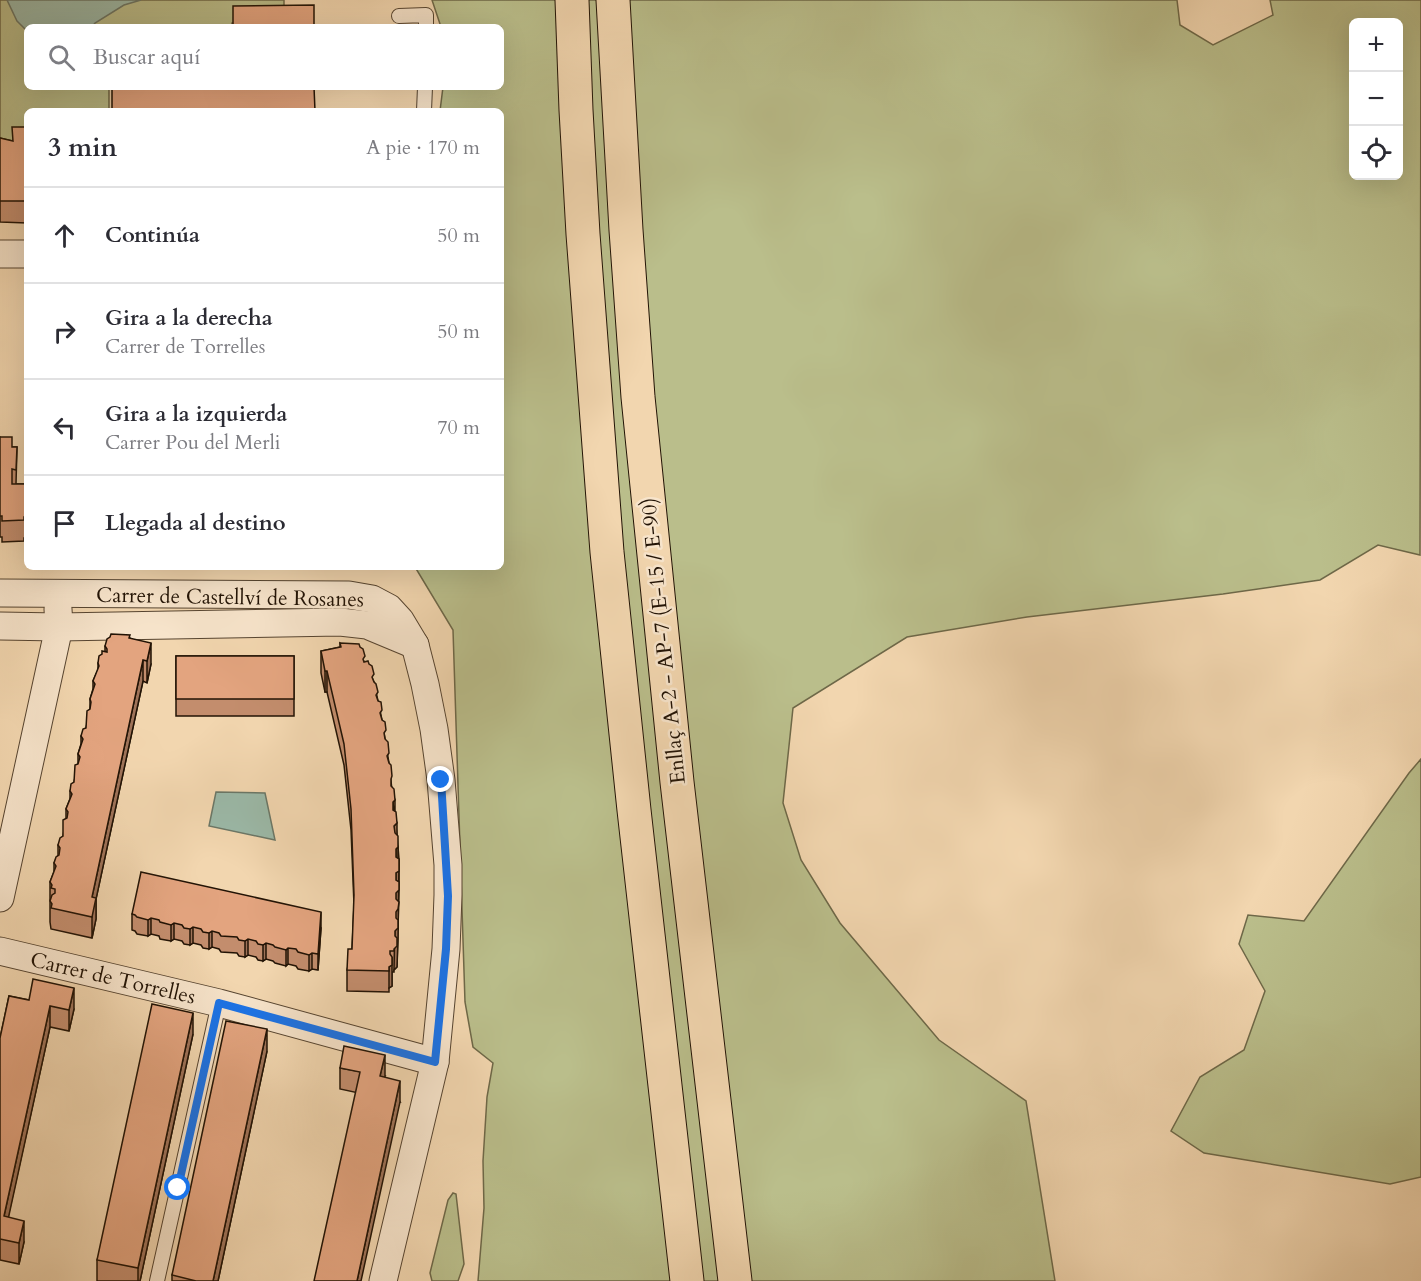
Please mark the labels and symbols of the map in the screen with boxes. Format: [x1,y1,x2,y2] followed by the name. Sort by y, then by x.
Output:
[634,496,693,786] street label: Enllaç A-2 - AP-7 (E-15 / E-90)
[96,581,364,614] street label: Carrer de Castellví de Rosanes
[427,766,453,792] route end
[28,945,198,1012] street label: Carrer de Torrelles
[164,1174,190,1200] route start

